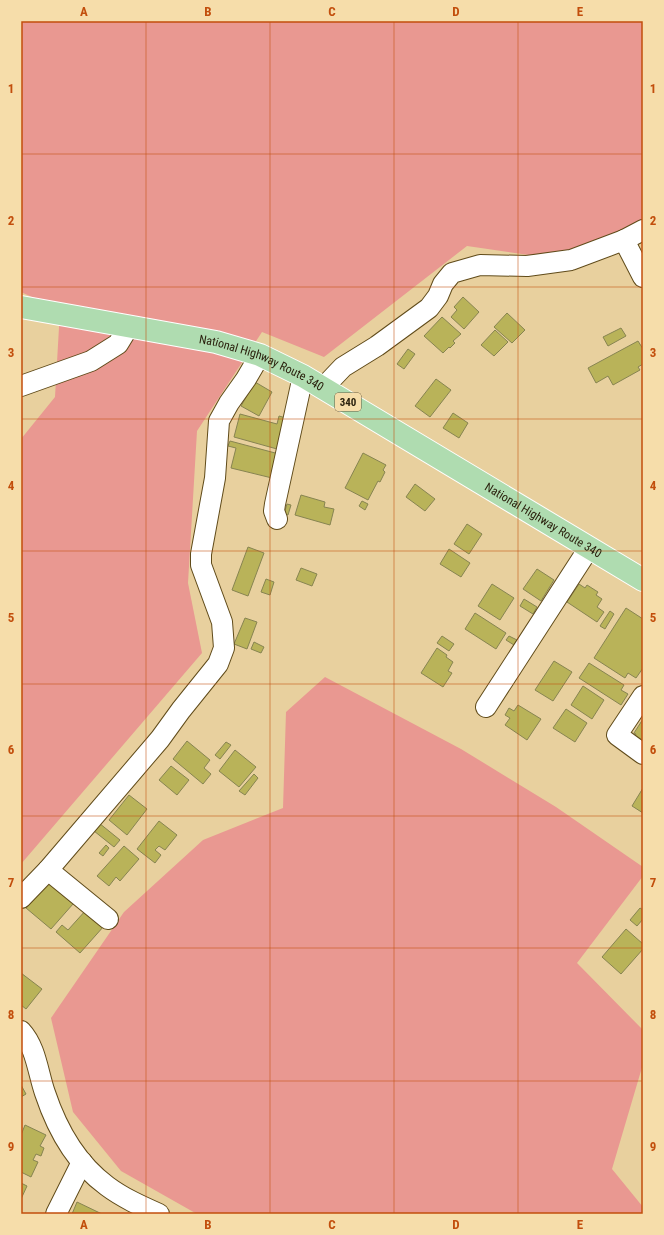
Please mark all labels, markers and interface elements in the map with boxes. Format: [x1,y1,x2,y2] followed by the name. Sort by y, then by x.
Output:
[80,4,88,19] text: A
[204,4,212,19] text: B
[328,4,336,19] text: C
[452,4,460,19] text: D
[577,4,584,19] text: E
[8,81,14,96] text: 1
[650,81,656,96] text: 1
[8,213,15,228] text: 2
[650,213,657,228] text: 2
[198,332,326,394] street label: National Highway Route 340
[8,345,14,360] text: 3
[650,345,656,360] text: 3
[335,393,361,411] road number: 340
[8,478,15,493] text: 4
[650,478,657,493] text: 4
[482,480,604,561] street label: National Highway Route 340
[8,610,15,625] text: 5
[650,610,657,625] text: 5
[8,742,15,757] text: 6
[650,742,657,757] text: 6
[8,875,15,890] text: 7
[650,875,657,890] text: 7
[8,1007,14,1022] text: 8
[650,1007,656,1022] text: 8
[8,1139,14,1154] text: 9
[650,1139,656,1154] text: 9
[80,1217,88,1232] text: A
[204,1217,212,1232] text: B
[328,1217,336,1232] text: C
[452,1217,460,1232] text: D
[577,1217,584,1232] text: E

